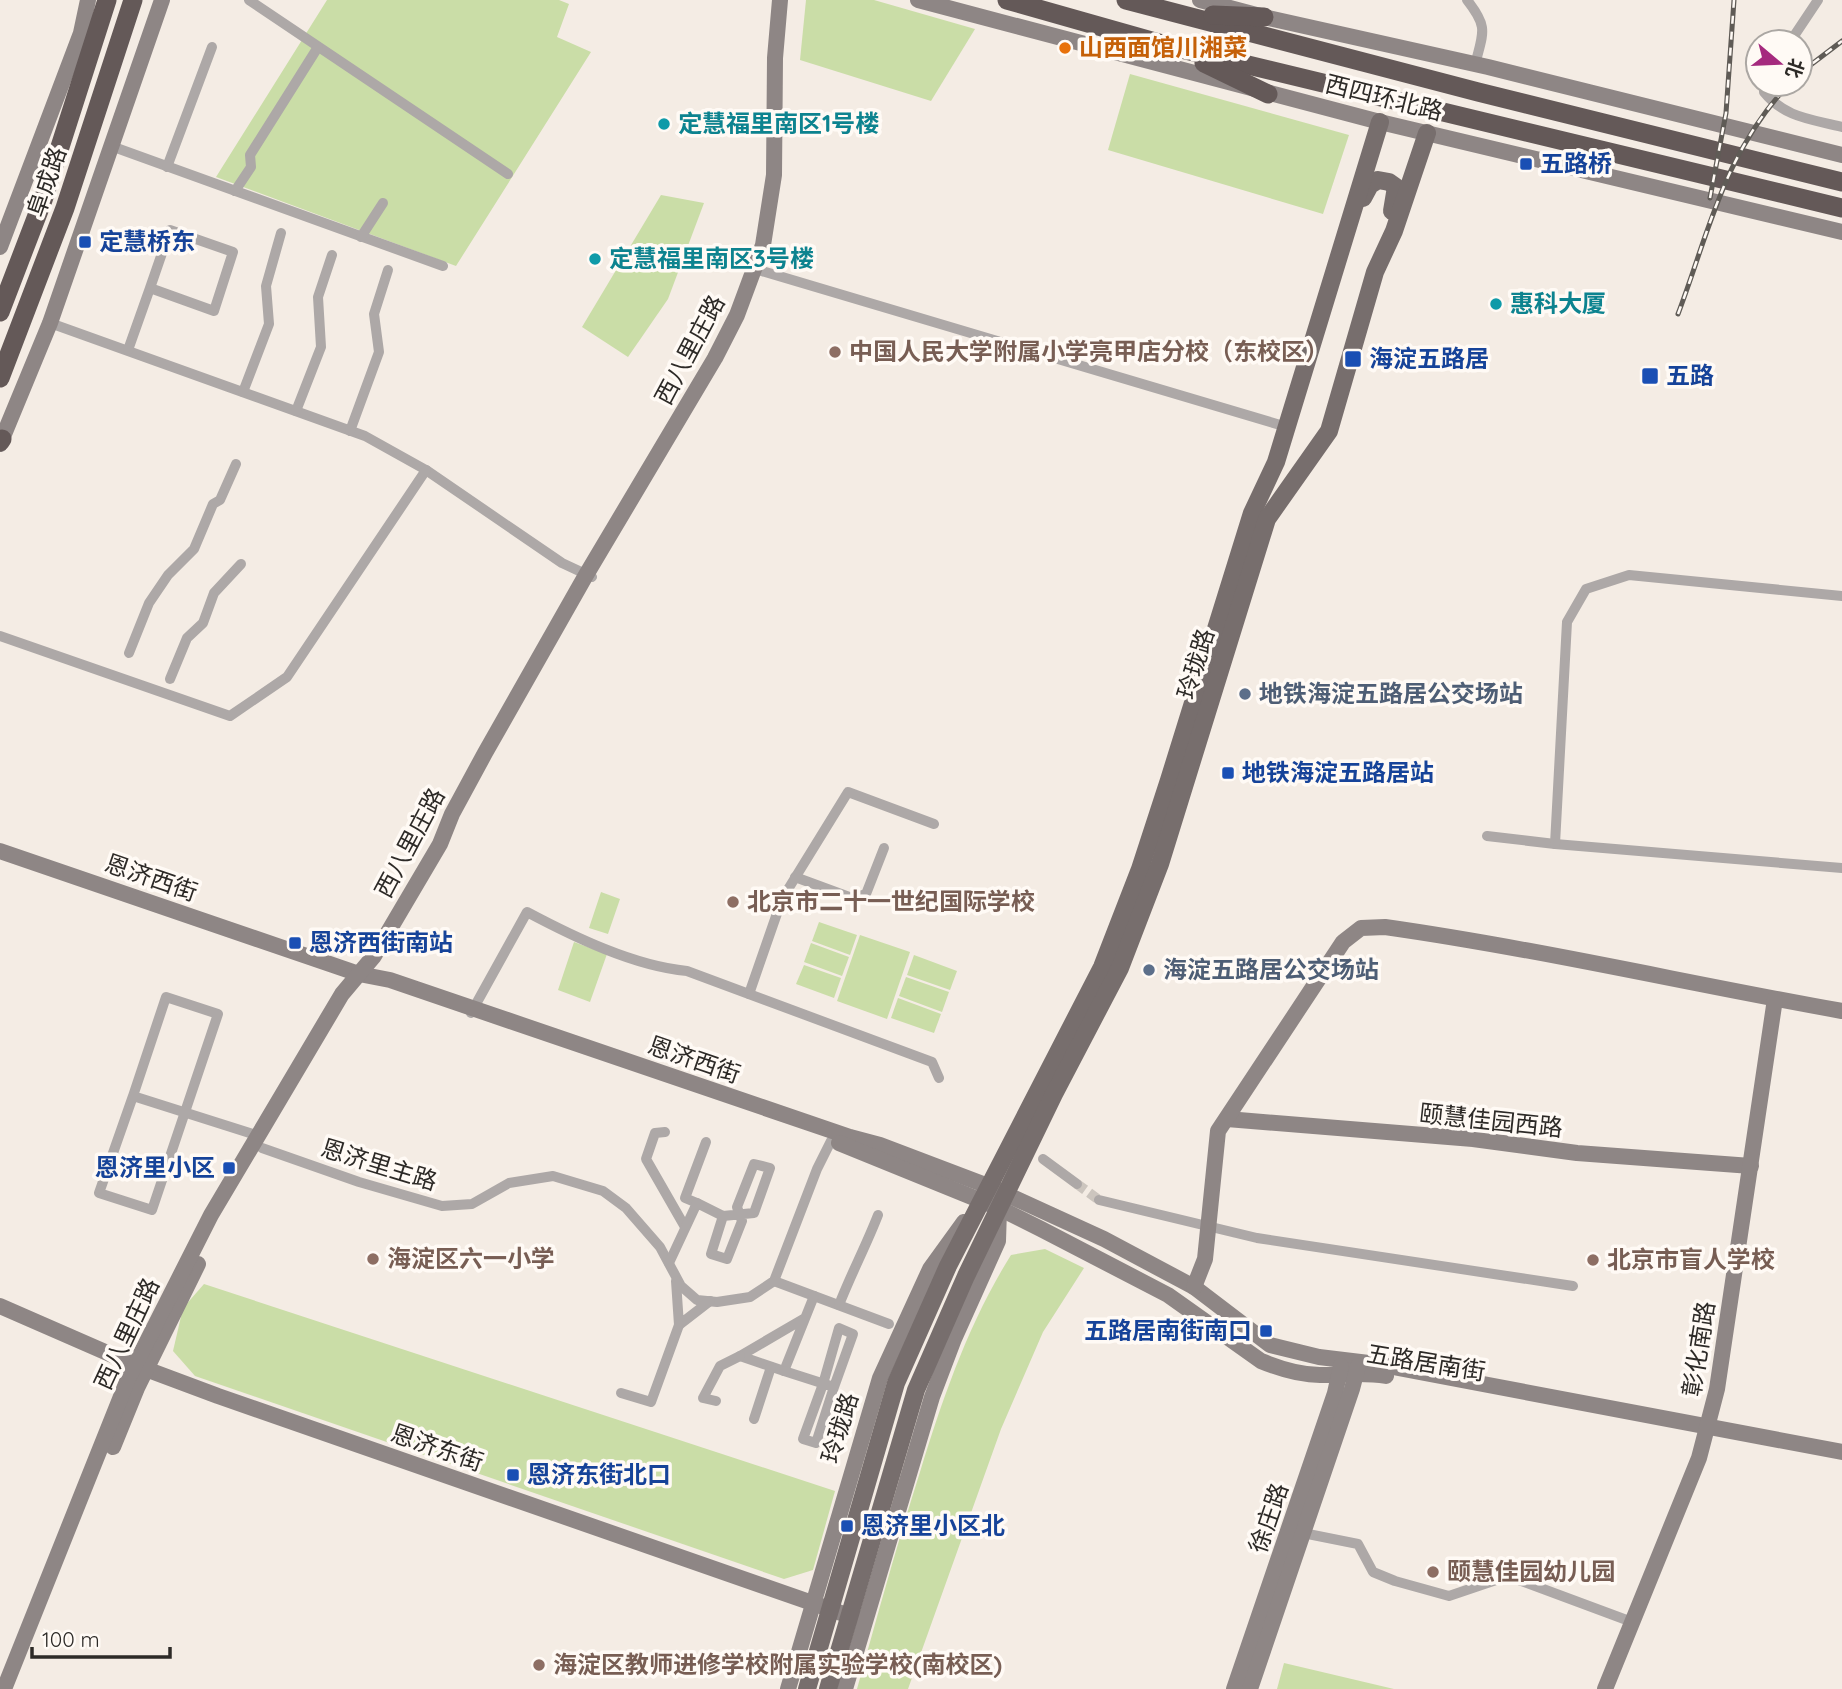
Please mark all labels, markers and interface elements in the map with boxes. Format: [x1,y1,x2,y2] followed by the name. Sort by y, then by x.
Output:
[1744,28,1814,98] north arrow
[1079,32,1247,62] place label: 山西面馆川湘菜
[1057,40,1073,56] marker: 山西面馆川湘菜
[1781,56,1810,81] text: 北
[1322,68,1446,126] street label: 西四环北路
[678,108,879,138] place label: 定慧福里南区1号楼
[656,116,672,132] marker: 定慧福里南区1号楼
[20,143,72,221] street label: 阜成路
[1540,148,1612,178] place label: 五路桥
[1518,156,1534,172] marker: 五路桥
[99,226,195,256] place label: 定慧桥东
[77,234,93,250] marker: 定慧桥东
[609,243,814,273] place label: 定慧福里南区3号楼
[587,251,603,267] marker: 定慧福里南区3号楼
[1510,288,1606,318] place label: 惠科大厦
[648,290,731,410] street label: 西八里庄路
[1488,296,1504,312] marker: 惠科大厦
[849,336,1329,366] place label: 中国人民大学附属小学亮甲店分校（东校区）
[1369,343,1489,373] place label: 海淀五路居
[827,344,843,360] marker: 中国人民大学附属小学亮甲店分校（东校区）
[1343,349,1363,369] marker: 海淀五路居
[1666,360,1714,390] place label: 五路
[1640,366,1660,386] marker: 五路
[1170,625,1220,703] street label: 玲珑路
[1259,678,1523,708] place label: 地铁海淀五路居公交场站
[1237,686,1253,702] marker: 地铁海淀五路居公交场站
[1242,757,1434,787] place label: 地铁海淀五路居站
[1220,765,1236,781] marker: 地铁海淀五路居站
[368,783,451,903] street label: 西八里庄路
[101,847,202,907] street label: 恩济西街
[747,886,1035,916] place label: 北京市二十一世纪国际学校
[725,894,741,910] marker: 北京市二十一世纪国际学校
[309,927,453,957] place label: 恩济西街南站
[287,935,303,951] marker: 恩济西街南站
[1163,954,1379,984] place label: 海淀五路居公交场站
[1141,962,1157,978] marker: 海淀五路居公交场站
[644,1029,745,1089] street label: 恩济西街
[1418,1098,1564,1142] street label: 颐慧佳园西路
[318,1132,441,1196] street label: 恩济里主路
[95,1152,215,1182] place label: 恩济里小区
[221,1160,237,1176] marker: 恩济里小区
[387,1243,555,1273] place label: 海淀区六一小学
[1607,1244,1775,1274] place label: 北京市盲人学校
[365,1251,381,1267] marker: 海淀区六一小学
[1585,1252,1601,1268] marker: 北京市盲人学校
[87,1273,165,1394] street label: 西八里庄路
[1676,1299,1720,1399] street label: 彰化南路
[1084,1315,1252,1345] place label: 五路居南街南口
[1258,1323,1274,1339] marker: 五路居南街南口
[1365,1338,1488,1386] street label: 五路居南街
[814,1389,864,1467] street label: 玲珑路
[387,1417,488,1477] street label: 恩济东街
[527,1459,671,1489] place label: 恩济东街北口
[505,1467,521,1483] marker: 恩济东街北口
[1242,1479,1294,1557] street label: 徐庄路
[861,1510,1005,1540] place label: 恩济里小区北
[839,1518,855,1534] marker: 恩济里小区北
[1447,1556,1615,1586] place label: 颐慧佳园幼儿园
[1425,1564,1441,1580] marker: 颐慧佳园幼儿园
[32,1616,170,1660] scale bar
[42,1626,100,1652] text: 100 m
[553,1649,1002,1679] place label: 海淀区教师进修学校附属实验学校(南校区)
[531,1657,547,1673] marker: 海淀区教师进修学校附属实验学校(南校区)

